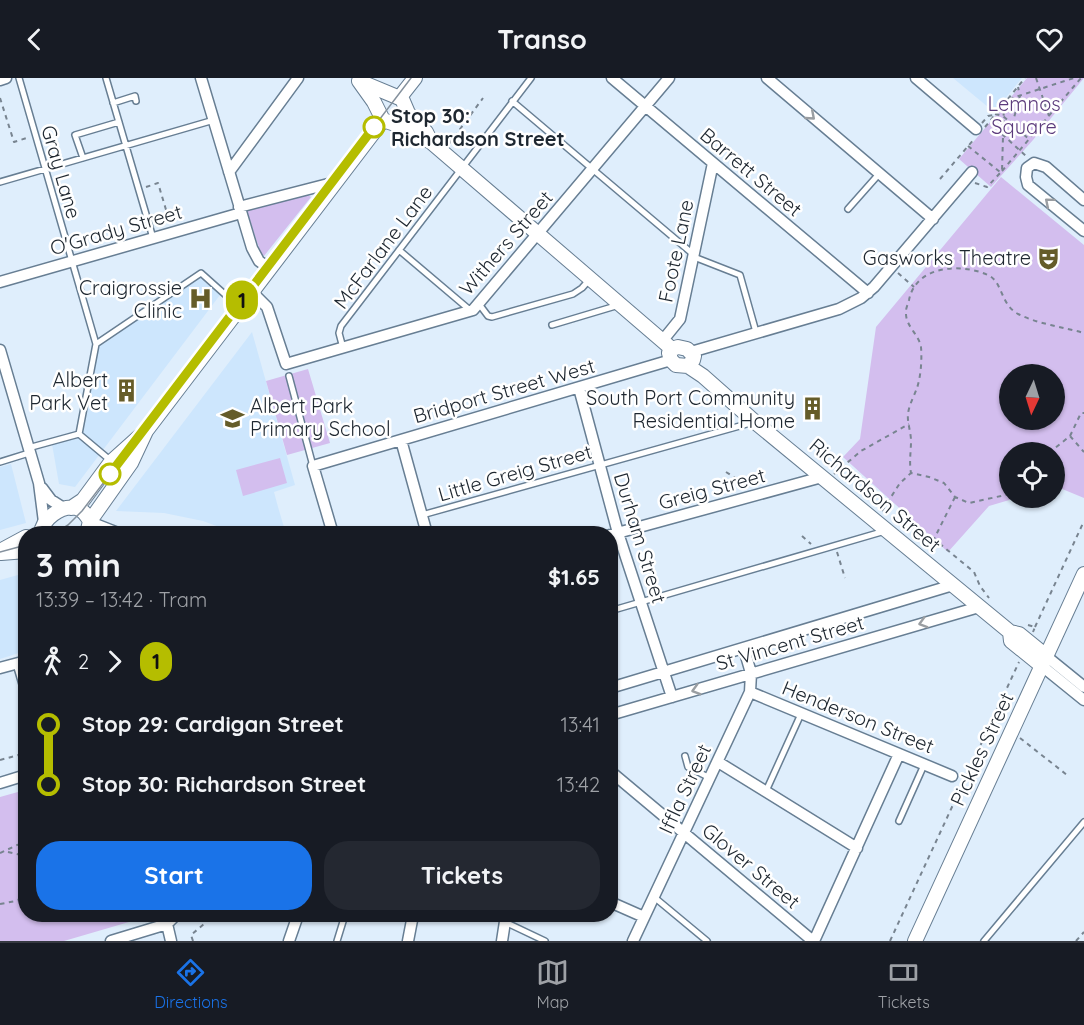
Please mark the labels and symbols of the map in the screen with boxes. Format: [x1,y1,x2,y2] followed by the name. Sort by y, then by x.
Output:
[987,91,1061,139] park label: Lemnos Square
[391,103,565,151] place label: Stop 30: Richardson Street
[804,109,815,120] one-way arrow
[363,116,385,138] marker: Stop 30: Richardson Street
[36,122,87,221] street label: Gray Lane
[695,122,807,222] street label: Barrett Street
[328,180,437,313] street label: McFarlane Lane
[453,185,558,300] street label: Withers Street
[652,197,699,304] street label: Foote Lane
[1044,198,1055,209] one-way arrow
[47,199,185,260] street label: O'Grady Street
[863,245,1031,270] place label: Gasworks Theatre
[1036,245,1062,271] theatre icon: Gasworks Theatre
[79,275,182,323] place label: Craigrossie Clinic
[222,280,262,320] line badge: 1
[187,286,213,312] hospital icon: Craigrossie Clinic
[410,353,598,428] street label: Bridport Street West
[999,364,1065,430] north arrow
[29,367,108,415] place label: Albert Park Vet
[113,378,139,404] building icon: Albert Park Vet
[586,385,795,433] place label: South Port Community Residential Home
[250,393,391,441] place label: Albert Park Primary School
[800,396,826,422] building icon: South Port Community Residential Home
[219,405,245,431] school or university icon: Albert Park Primary School
[804,432,946,557] street label: Richardson Street
[435,439,595,506] street label: Little Greig Street
[656,462,768,515] street label: Greig Street
[99,463,121,485] unlabelled marker
[609,469,672,606] street label: Durham Street
[713,609,867,676] street label: St Vincent Street
[918,616,929,628] one-way arrow
[779,675,938,758] street label: Henderson Street
[691,683,701,695] one-way arrow
[944,688,1019,810] street label: Pickles Street
[653,740,716,838] street label: Iffla Street
[697,818,805,914] street label: Glover Street

